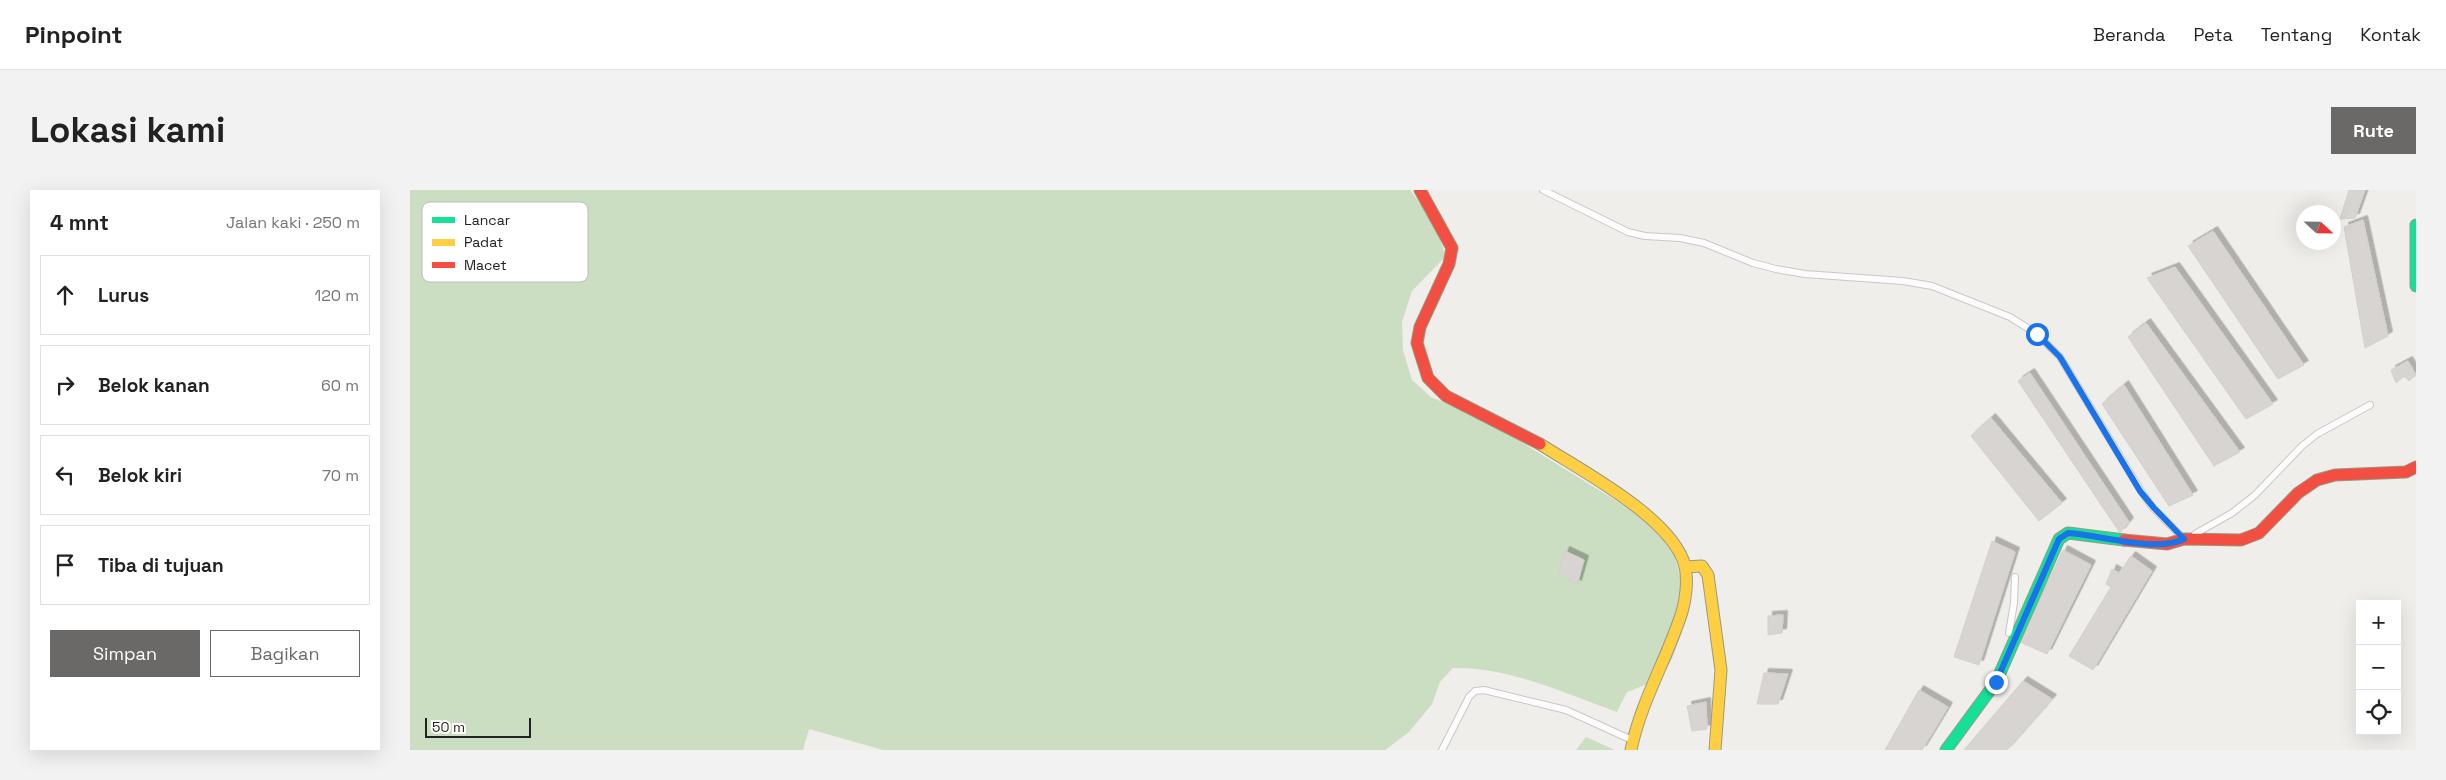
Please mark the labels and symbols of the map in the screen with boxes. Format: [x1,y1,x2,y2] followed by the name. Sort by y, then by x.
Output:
[422,202,588,282] legend
[2296,205,2341,250] north arrow
[464,211,510,229] text: Lancar
[464,233,503,251] text: Padat
[464,256,507,274] text: Macet
[2026,323,2049,346] route start
[1985,671,2008,694] route end
[425,715,531,738] scale bar

